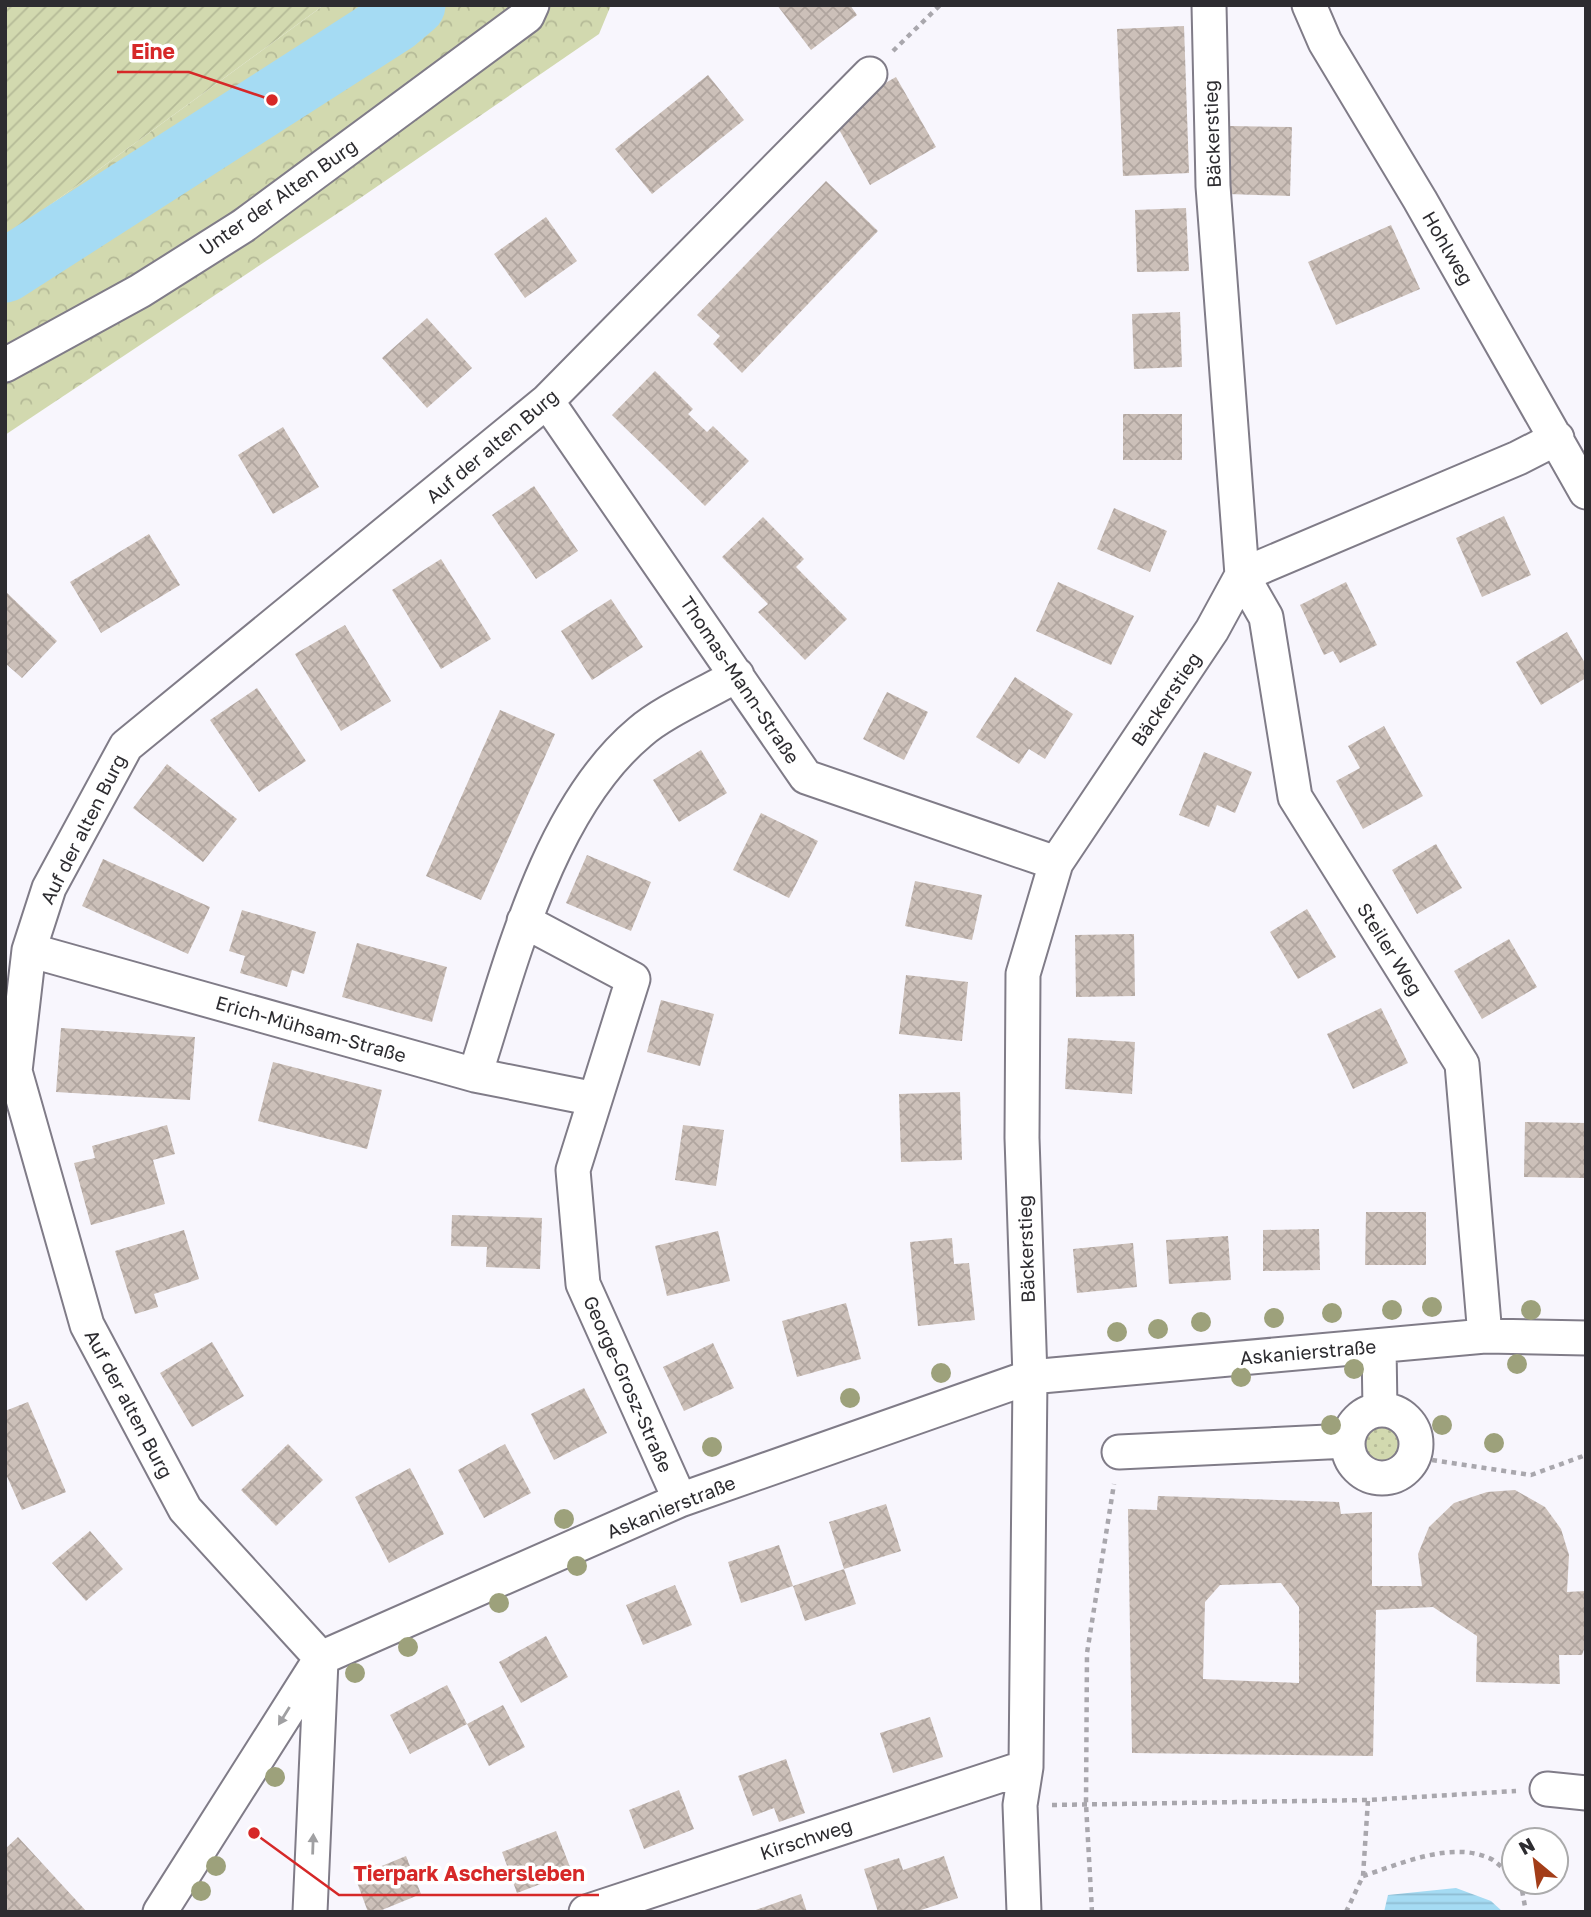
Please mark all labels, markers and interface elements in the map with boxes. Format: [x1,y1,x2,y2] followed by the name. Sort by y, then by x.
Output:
[117,30,189,72] callout: Eine
[131,38,175,64] text: Eine
[1198,80,1225,188] street label: Bäckerstieg
[194,133,361,260] street label: Unter der Alten Burg
[1418,207,1479,289] street label: Hohlweg
[421,384,562,507] street label: Auf der alten Burg
[676,592,805,768] street label: Thomas-Mann-Straße
[1126,647,1205,750] street label: Bäckerstieg
[35,750,130,908] street label: Auf der alten Burg
[1353,898,1428,999] street label: Steiler Weg
[213,990,409,1067] street label: Erich-Mühsam-Straße
[1012,1195,1039,1303] street label: Bäckerstieg
[579,1292,678,1476] street label: George-Grosz-Straße
[81,1326,178,1482] street label: Auf der alten Burg
[1239,1334,1377,1369] street label: Askanierstraße
[603,1470,739,1543] street label: Askanierstraße
[278,1706,291,1726] one-way arrow
[757,1813,855,1864] street label: Kirschweg
[1500,1826,1570,1896] north arrow
[307,1832,318,1854] one-way arrow
[1515,1832,1538,1859] text: N
[339,1853,599,1895] callout: Tierpark Aschersleben
[353,1860,585,1886] text: Tierpark Aschersleben

